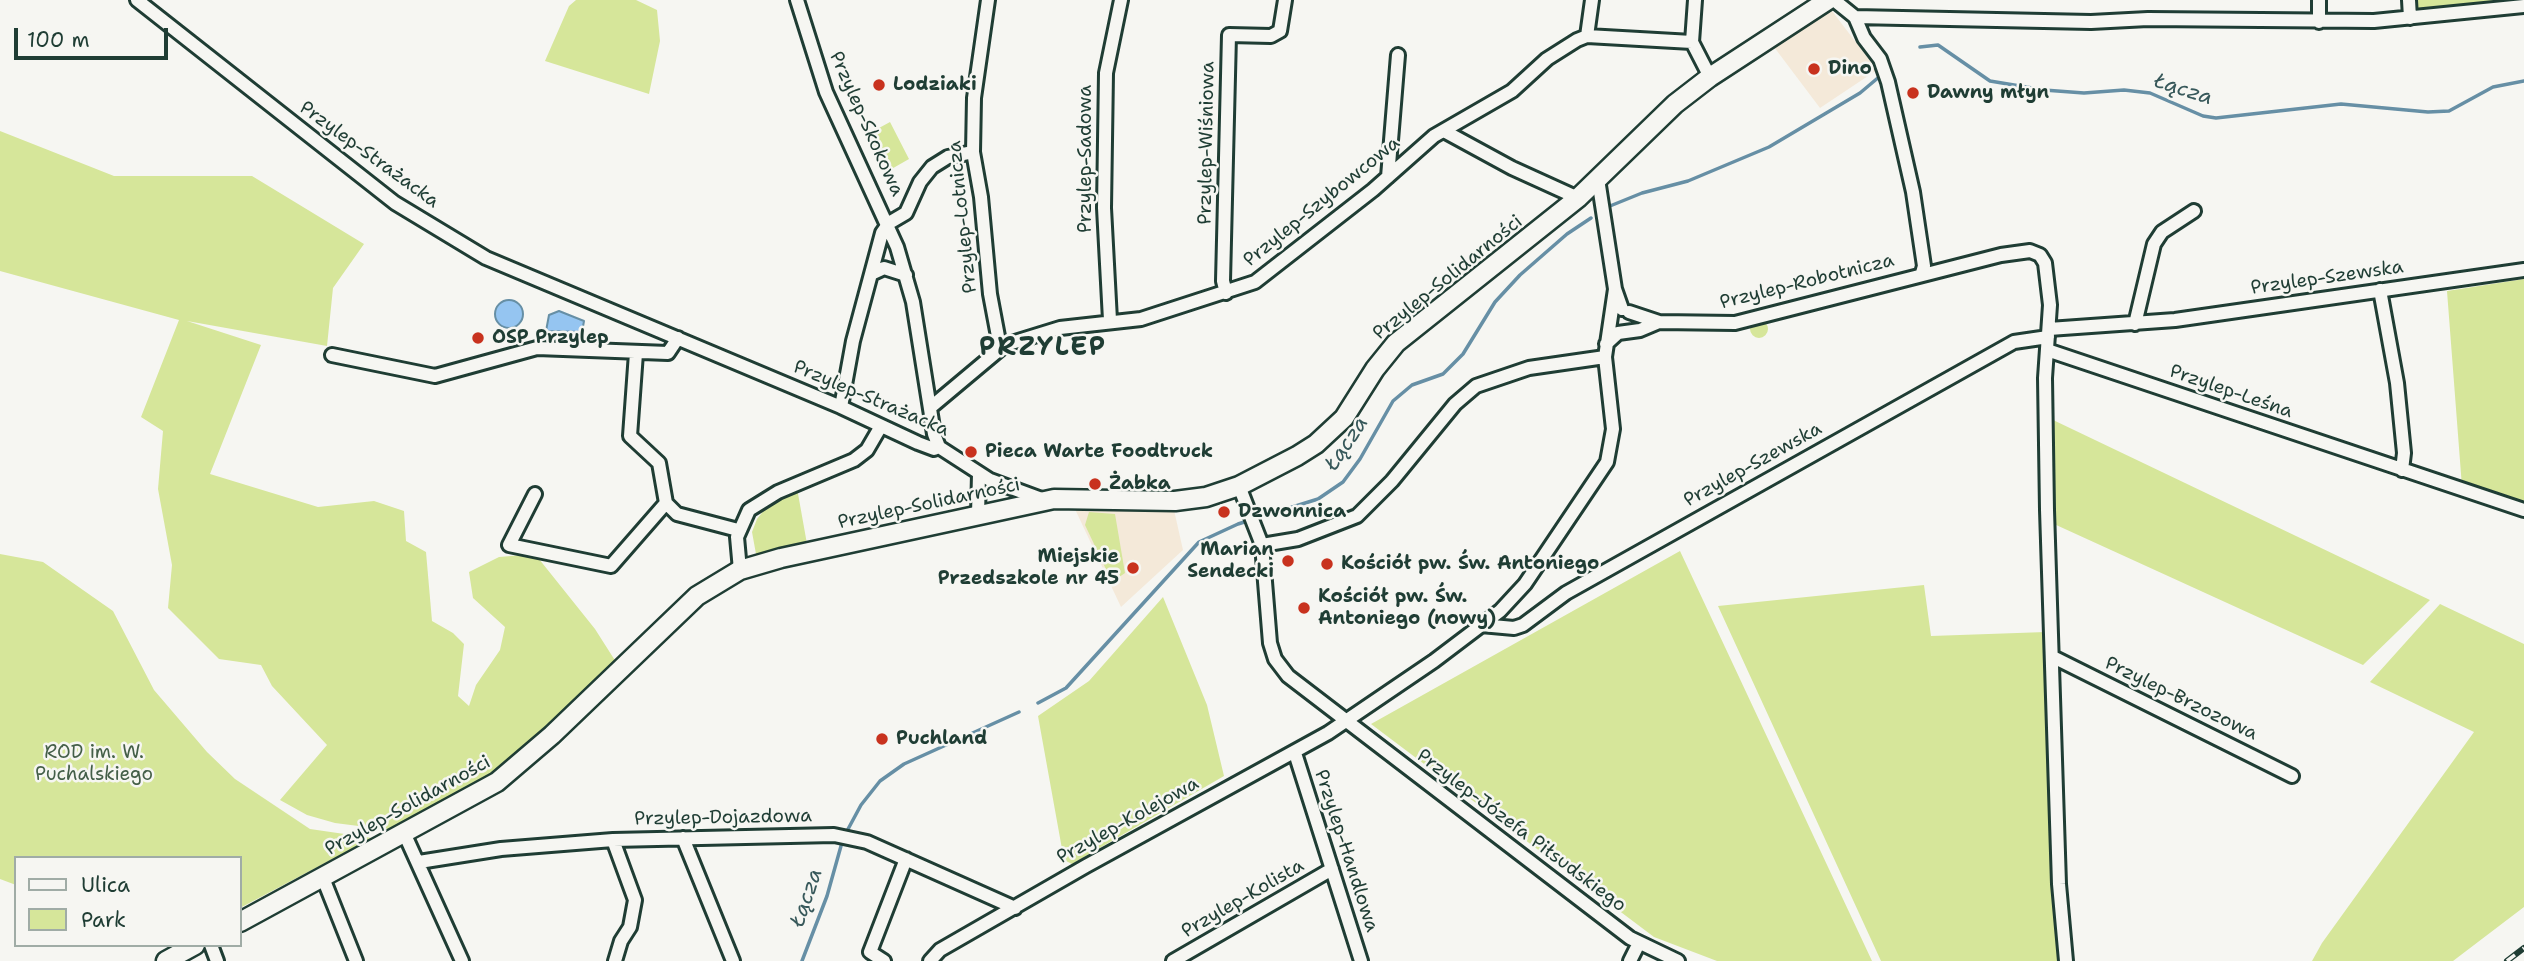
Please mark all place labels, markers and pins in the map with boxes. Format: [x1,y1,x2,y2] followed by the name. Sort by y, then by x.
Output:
[1828,58,1872,80] place label: Dino
[1806,61,1822,77] marker: Dino
[893,74,977,96] place label: Lodziaki
[871,77,887,93] marker: Lodziaki
[1927,82,2049,104] place label: Dawny młyn
[1905,85,1921,101] marker: Dawny młyn
[492,327,609,349] place label: OSP Przylep
[470,330,486,346] marker: OSP Przylep
[985,441,1213,463] place label: Pieca Warte Foodtruck
[963,444,979,460] marker: Pieca Warte Foodtruck
[1109,473,1171,495] place label: Żabka
[1087,476,1103,492] marker: Żabka
[1238,501,1346,523] place label: Dzwonnica
[1216,504,1232,520] marker: Dzwonnica
[1187,539,1274,583] place label: Marian Sendecki
[938,546,1119,590] place label: Miejskie Przedszkole nr 45
[1280,553,1296,569] marker: Marian Sendecki
[1341,553,1599,575] place label: Kościół pw. Św. Antoniego
[1319,556,1335,572] marker: Kościół pw. Św. Antoniego
[1125,560,1141,576] marker: Miejskie Przedszkole nr 45
[1318,586,1496,630] place label: Kościół pw. Św. Antoniego (nowy)
[1296,600,1312,616] marker: Kościół pw. Św. Antoniego (nowy)
[896,728,987,750] place label: Puchland
[874,731,890,747] marker: Puchland

